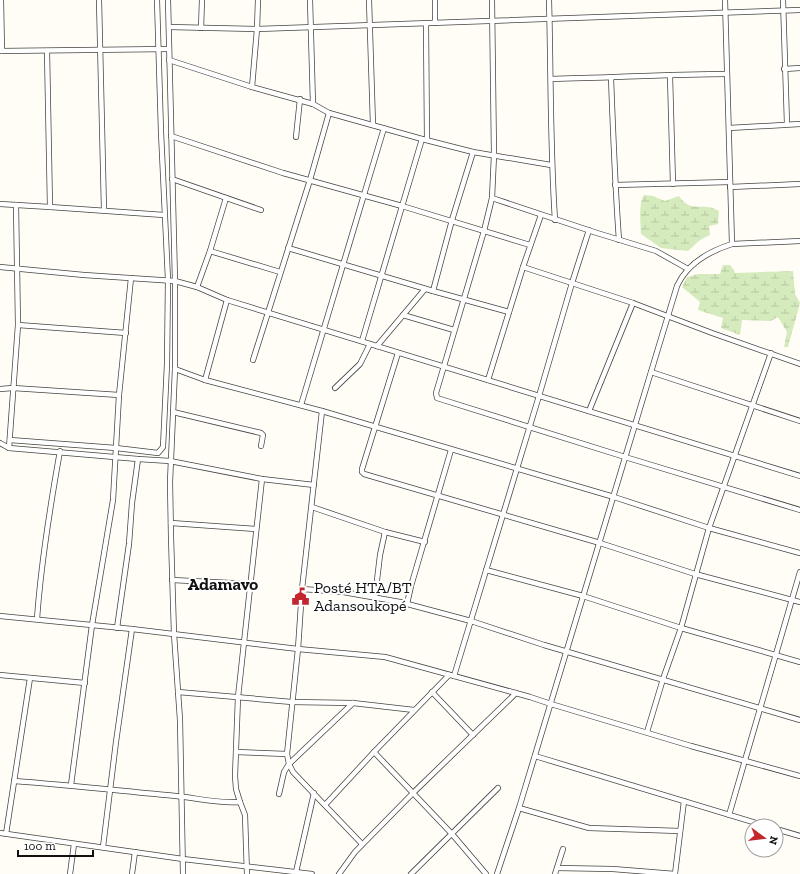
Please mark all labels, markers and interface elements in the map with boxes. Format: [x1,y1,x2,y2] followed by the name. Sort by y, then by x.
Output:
[188,574,258,594] district label: Adamavo
[314,578,412,615] place label: Posté HTA/BT Adansoukopé
[291,586,311,606] public building icon: Posté HTA/BT Adansoukopé
[744,818,784,858] north arrow
[18,832,93,858] scale bar
[766,835,781,847] text: N
[24,839,56,853] text: 100 m

